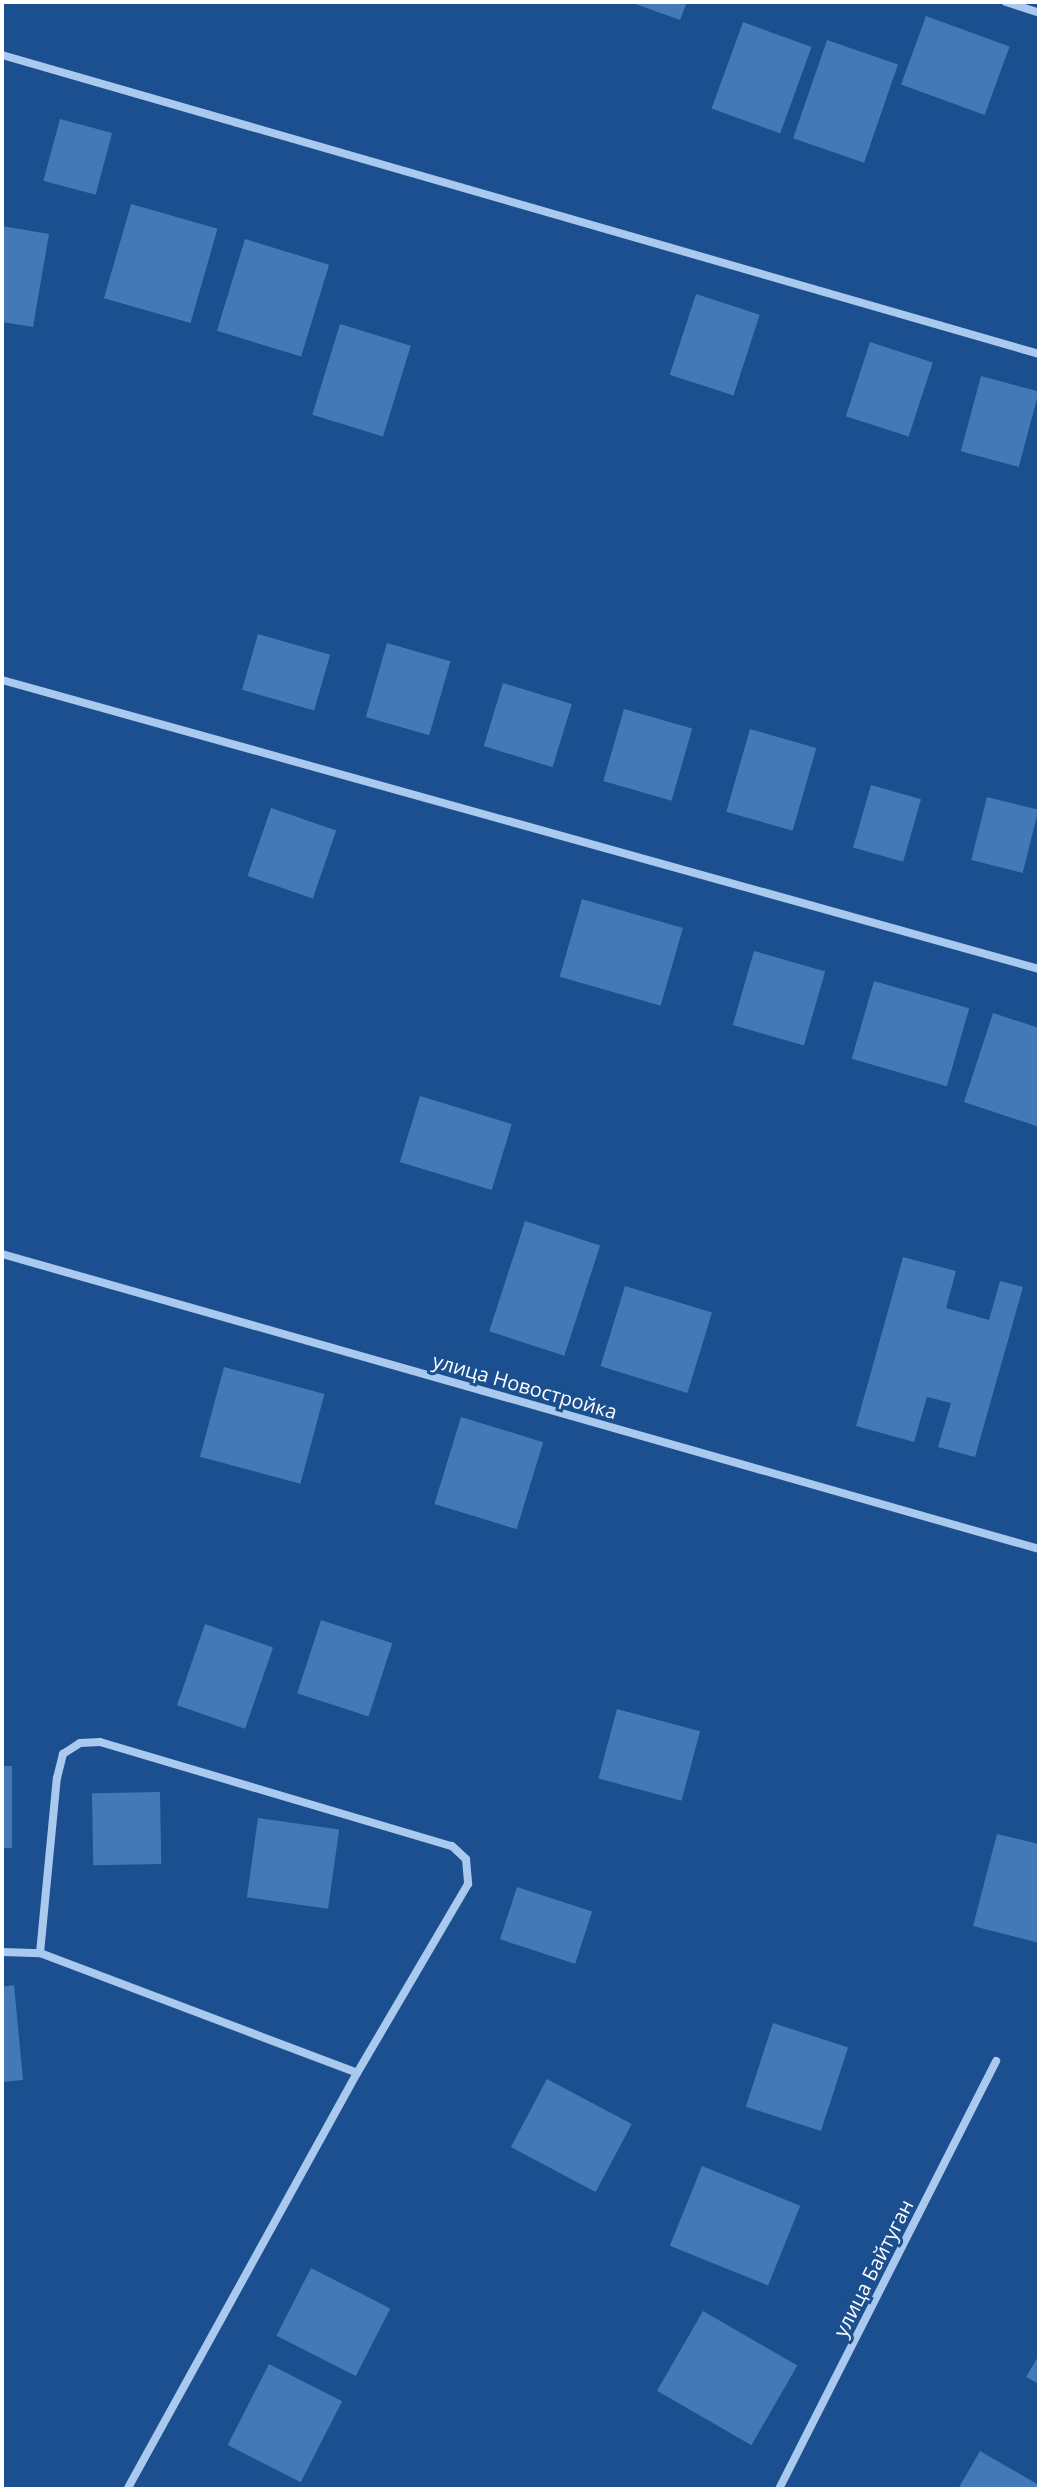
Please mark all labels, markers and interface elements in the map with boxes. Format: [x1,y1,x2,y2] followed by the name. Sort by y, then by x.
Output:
[430,1348,620,1424] street label: улица Новостройка
[828,2195,918,2341] street label: улица Байтуган

